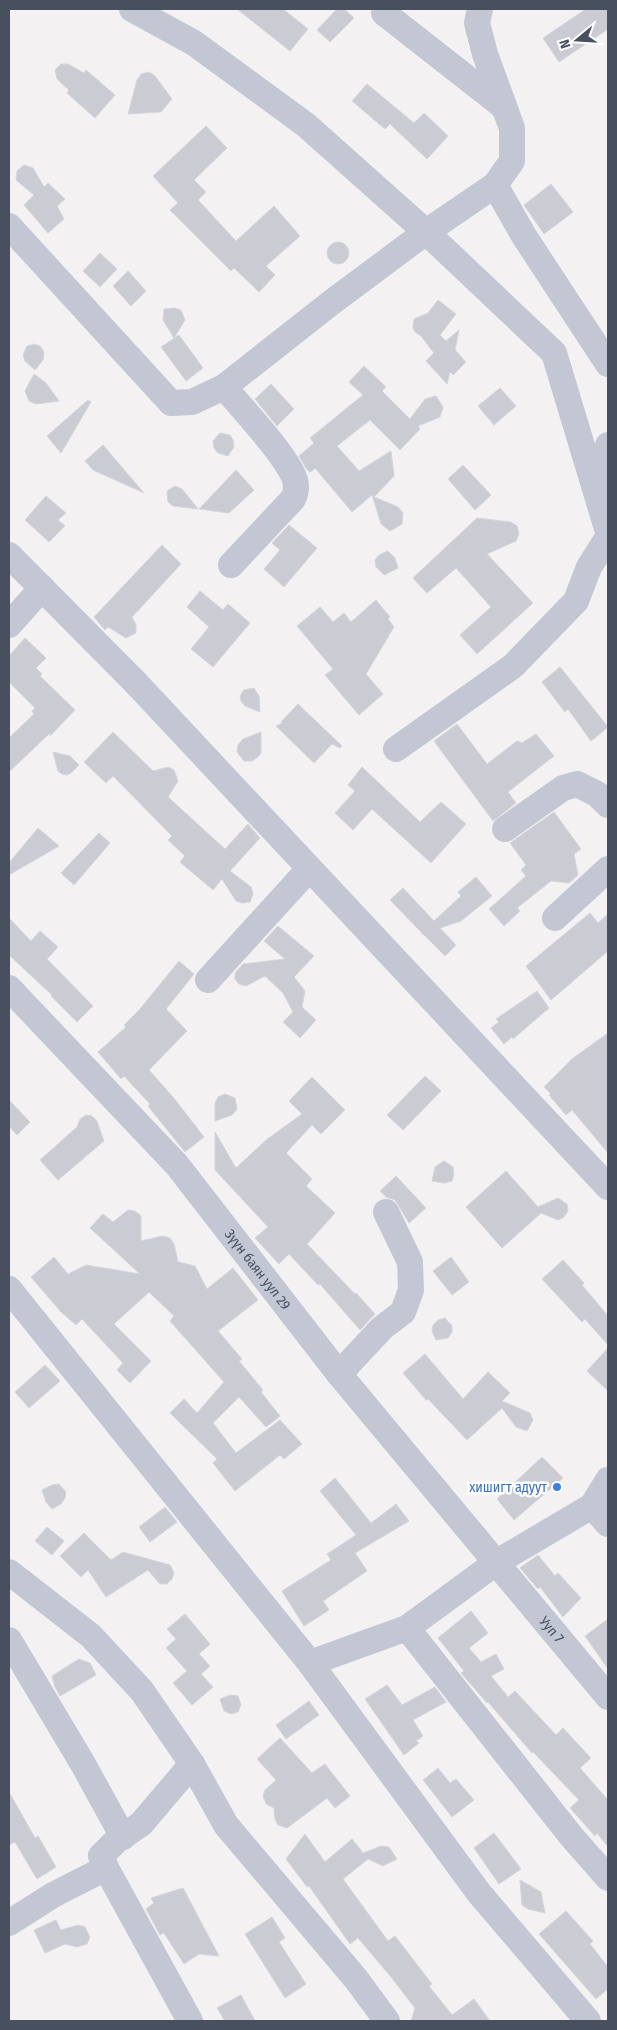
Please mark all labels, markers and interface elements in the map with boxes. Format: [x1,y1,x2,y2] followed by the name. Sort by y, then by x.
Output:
[552,15,602,65] north arrow
[556,37,574,50] text: N
[221,1226,294,1313] street label: Зүүн баян уул 29
[469,1479,547,1496] place label: хишигт адуут
[551,1481,563,1493] marker: хишигт адуут
[535,1612,568,1647] street label: Ууп 7

